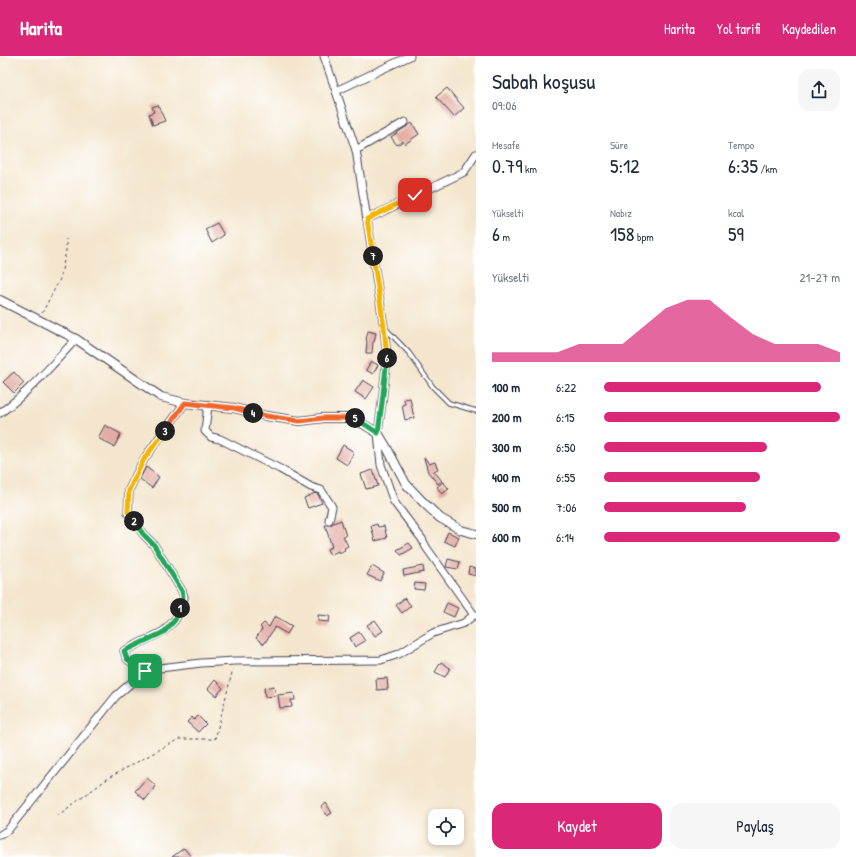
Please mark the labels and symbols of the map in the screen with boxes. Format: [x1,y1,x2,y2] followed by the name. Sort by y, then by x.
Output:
[398,178,432,212] pin
[363,246,383,266] pin: 7
[377,348,397,368] pin: 6
[243,403,263,423] pin: 4
[345,408,365,428] pin: 5
[155,421,175,441] pin: 3
[124,511,144,531] pin: 2
[170,598,190,618] pin: 1
[128,654,162,688] pin

